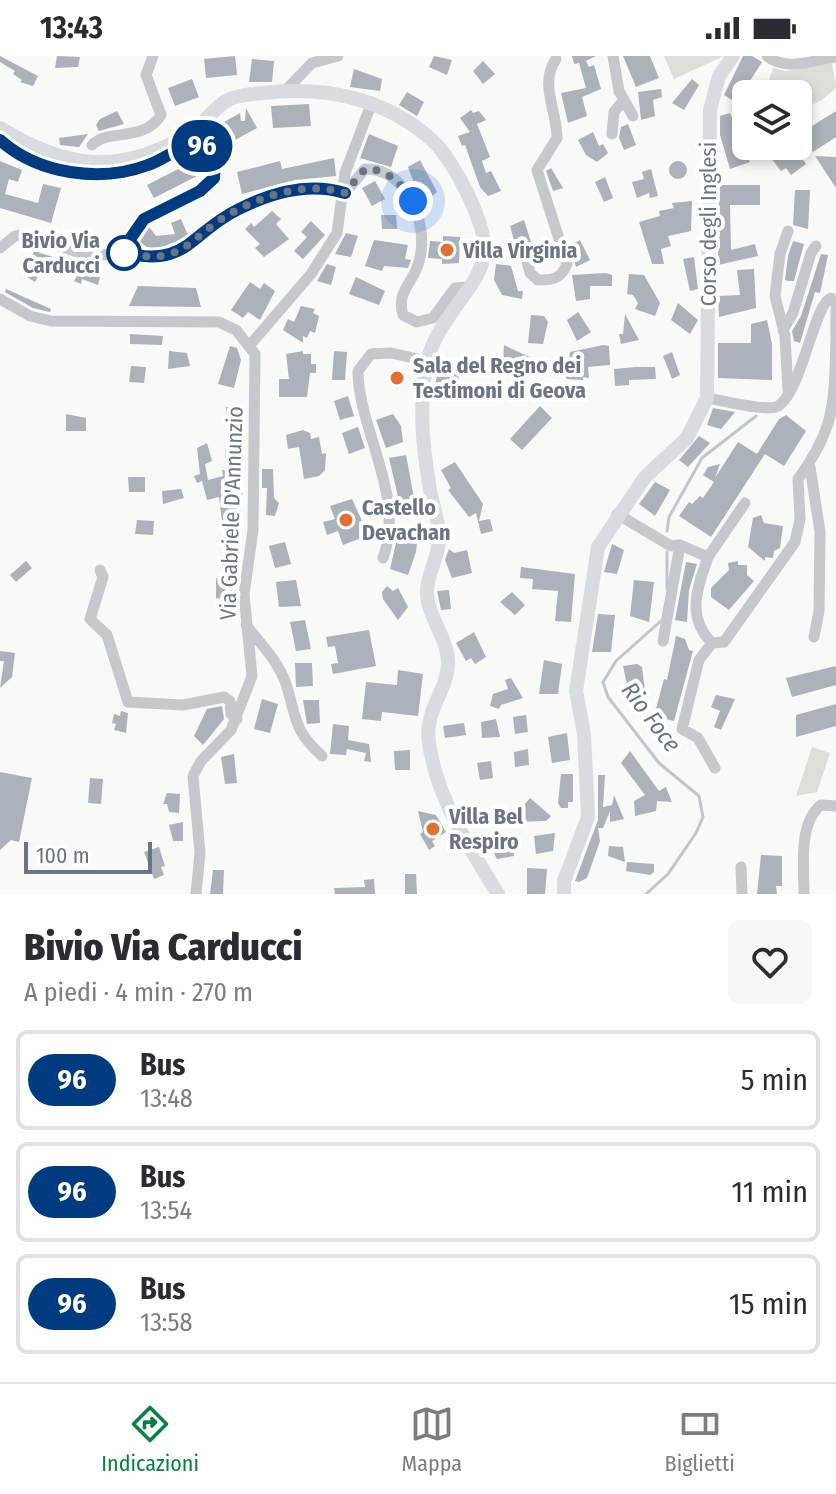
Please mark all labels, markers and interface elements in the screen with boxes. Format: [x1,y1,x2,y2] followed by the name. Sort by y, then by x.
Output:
[40,10,103,46] text: 13:43
[732,80,812,160] map controls
[732,80,812,160] button: layers
[166,120,238,172] line badge: 96
[187,129,217,162] text: 96
[695,142,722,306] street label: Corso degli Inglesi
[393,181,433,221] your location
[21,227,100,279] place label: Bivio Via Carducci
[107,236,141,270] marker: Bivio Via Carducci
[462,237,578,264] place label: Villa Virginia
[438,241,456,259] marker: Villa Virginia
[413,352,586,404] place label: Sala del Regno dei Testimoni di Geova
[388,369,406,387] marker: Sala del Regno dei Testimoni di Geova
[214,406,249,620] street label: Via Gabriele D'Annunzio
[362,494,451,546] place label: Castello Devachan
[337,511,355,529] marker: Castello Devachan
[616,676,686,758] water label: Rio Foce
[448,803,524,855] place label: Villa Bel Respiro
[424,820,442,838] marker: Villa Bel Respiro
[24,838,152,874] scale bar
[36,842,90,869] text: 100 m
[728,920,812,1004] button: heart
[24,924,302,970] text: Bivio Via Carducci
[24,977,253,1008] text: A piedi · 4 min · 270 m
[140,1047,185,1083] text: Bus
[741,1062,808,1098] text: 5 min
[57,1063,87,1096] text: 96
[140,1083,193,1114] text: 13:48
[140,1159,185,1195] text: Bus
[732,1174,808,1210] text: 11 min
[57,1175,87,1208] text: 96
[140,1195,192,1226] text: 13:54
[140,1271,185,1307] text: Bus
[729,1286,808,1322] text: 15 min
[57,1287,87,1320] text: 96
[140,1307,192,1338] text: 13:58
[101,1402,199,1477] tab: Indicazioni
[402,1402,462,1477] tab: Mappa
[665,1402,735,1477] tab: Biglietti

